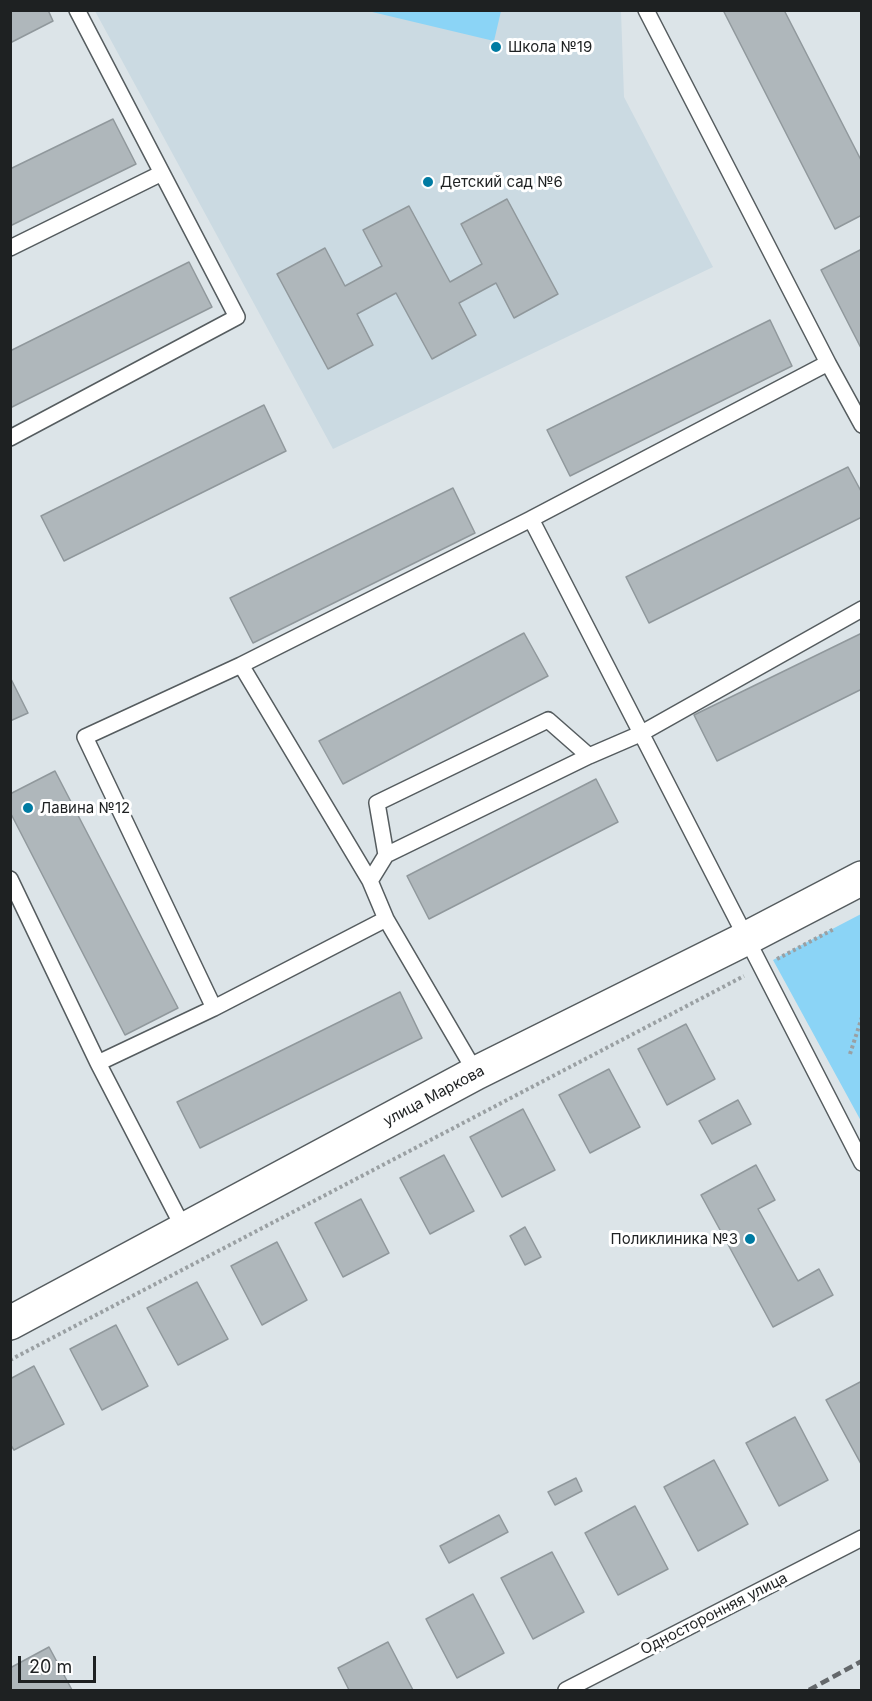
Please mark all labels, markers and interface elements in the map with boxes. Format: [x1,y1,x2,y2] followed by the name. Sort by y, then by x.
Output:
[508,38,592,56] place label: Школа №19
[489,40,503,54] marker: Школа №19
[440,173,563,191] place label: Детский сад №6
[421,175,435,189] marker: Детский сад №6
[40,799,130,817] place label: Лавина №12
[21,801,35,815] marker: Лавина №12
[380,1062,488,1130] street label: улица Маркова
[611,1230,738,1248] place label: Поликлиника №3
[743,1232,757,1246] marker: Поликлиника №3
[638,1569,790,1659] street label: Односторонняя улица
[21,1644,99,1682] scale bar
[29,1656,72,1677] text: 20 m

